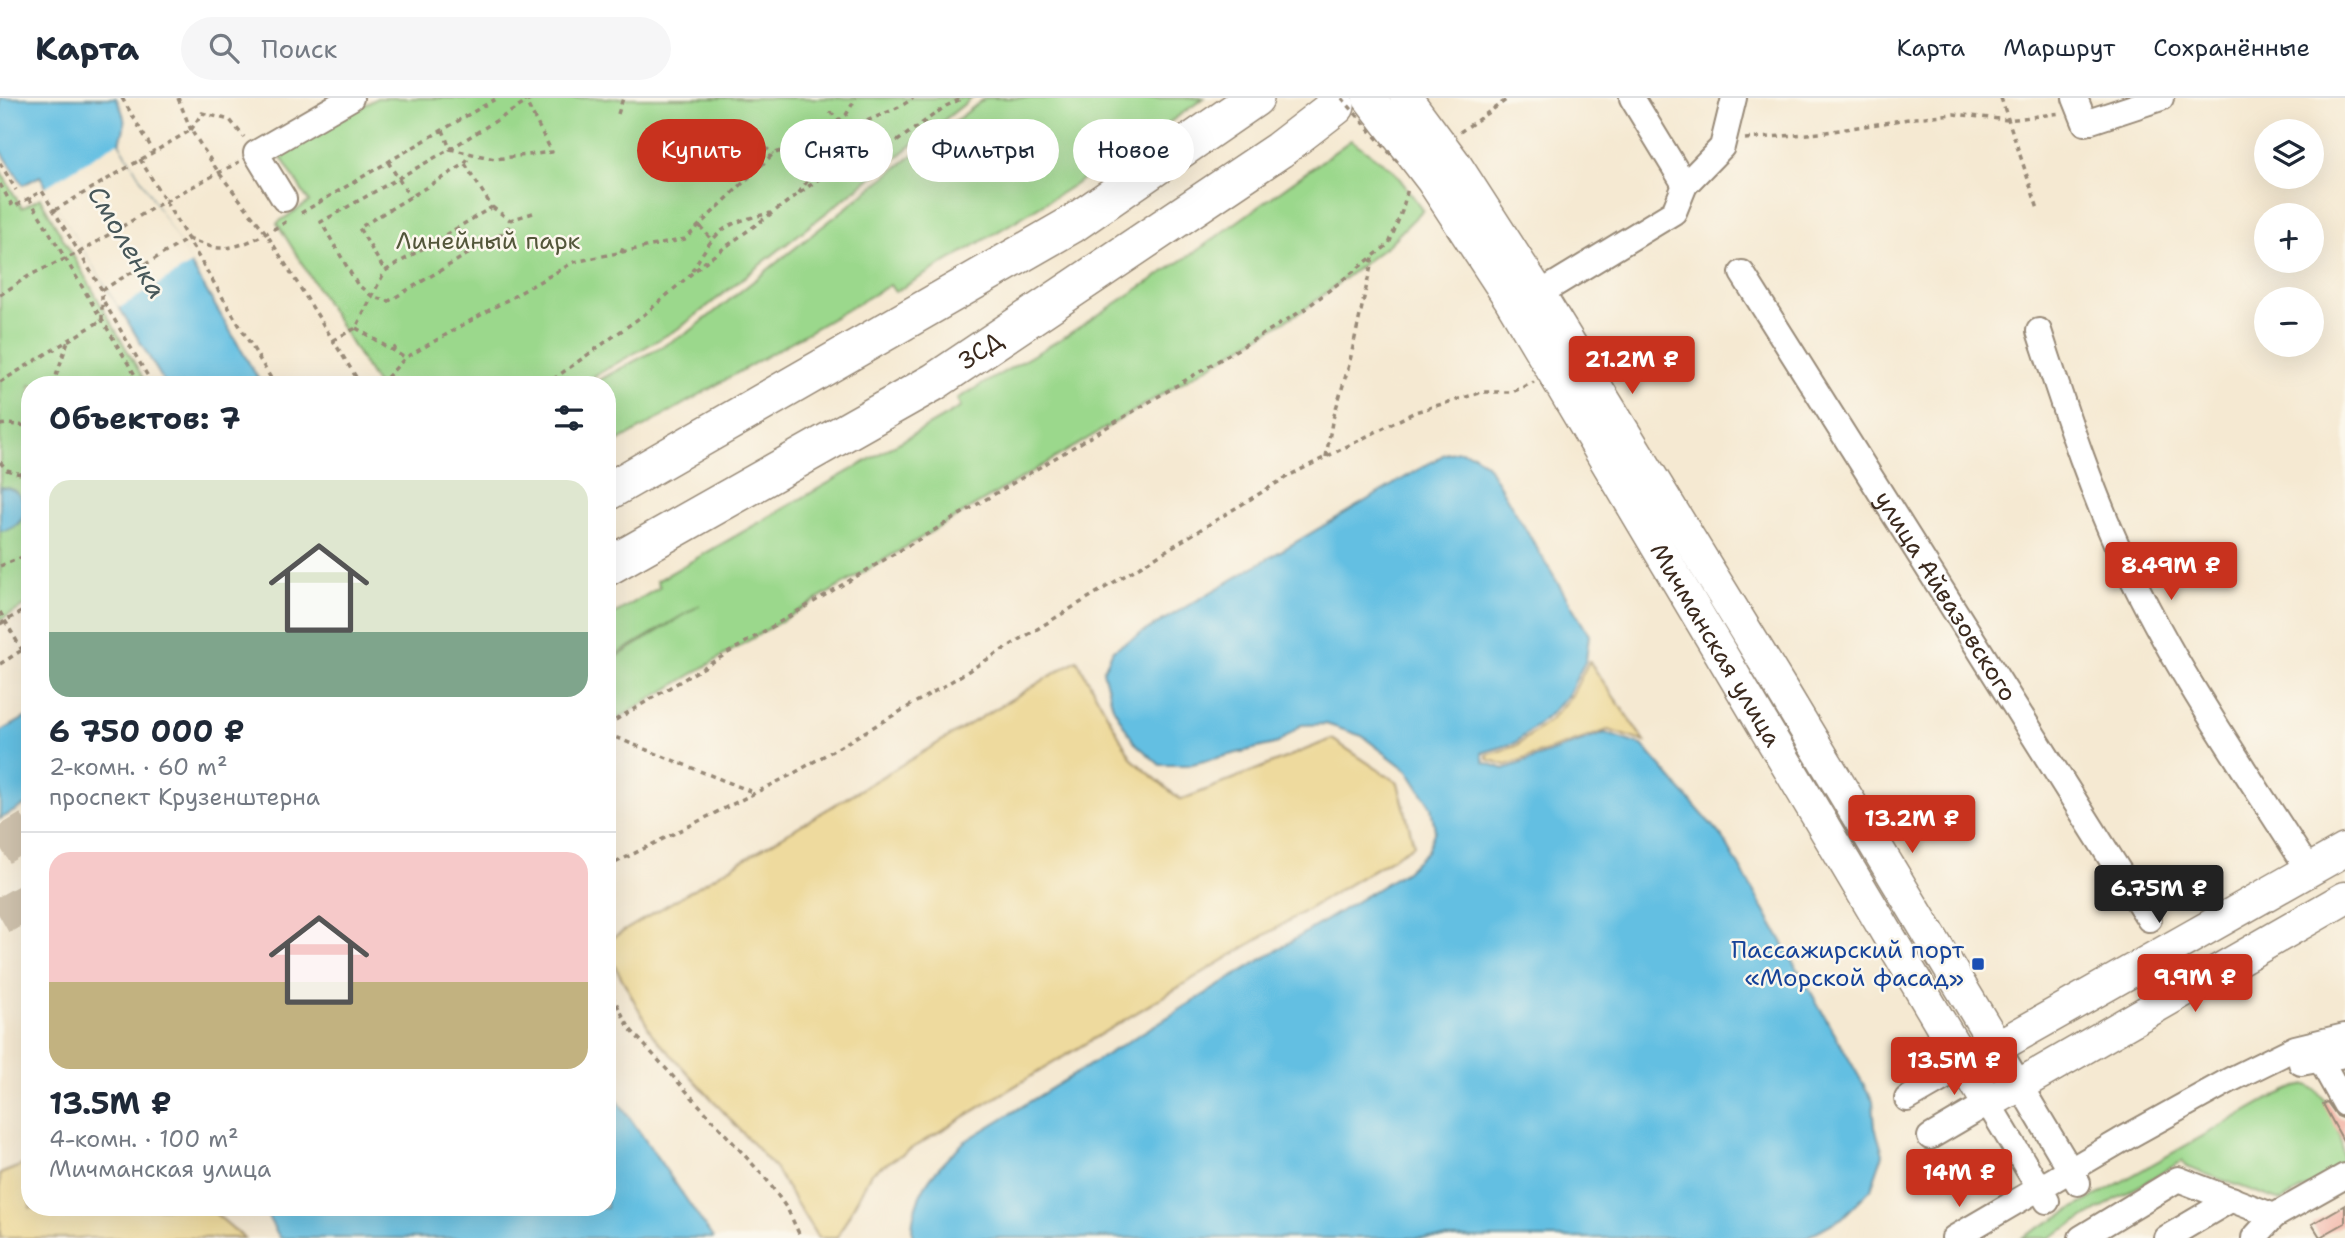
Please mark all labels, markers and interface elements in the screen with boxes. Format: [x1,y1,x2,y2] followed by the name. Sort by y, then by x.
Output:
[181,17,671,80] search box
[35,26,139,71] text: Карта
[205,29,243,67] icon: search
[261,31,337,66] text: Поиск
[1897,32,1965,64] text: Карта
[2003,32,2115,64] text: Маршрут
[2153,32,2310,64] text: Сохранённые
[637,119,766,182] chip: Купить
[780,119,893,182] chip: Снять
[907,119,1059,182] chip: Фильтры
[1073,119,1194,182] chip: Новое
[2254,119,2324,357] map controls
[2254,119,2324,189] button: layers
[80,179,175,305] water label: Смоленка
[2254,203,2324,273] button: +
[396,225,581,257] park label: Линейный парк
[2254,287,2324,357] button: −
[952,324,1009,377] street label: ЗСД
[1567,336,1697,396] pin: 21.2M ₽
[1585,344,1679,374] text: 21.2M ₽
[49,398,241,439] text: Объектов: 7
[550,399,588,437] icon: filters
[1867,485,2024,708] street label: улица Айвазовского
[256,525,382,651] icon: home
[1643,537,1789,753] street label: Мичманская улица
[2106,542,2236,602] pin: 8.49M ₽
[2121,550,2221,580] text: 8.49M ₽
[49,711,245,752] text: 6 750 000 ₽
[49,752,227,782] text: 2-комн. · 60 m²
[49,782,320,812] text: проспект Крузенштерна
[1847,796,1977,855] pin: 13.2M ₽
[1864,803,1960,833] text: 13.2M ₽
[2094,866,2224,925] pin: 6.75M ₽
[2110,873,2208,903] text: 6.75M ₽
[256,897,382,1023] icon: home
[1731,934,1965,994] place label: Пассажирский порт «Морской фасад»
[2138,954,2252,1014] pin: 9.9M ₽
[1970,956,1986,972] marker: Пассажирский порт «Морской фасад»
[2153,962,2237,992] text: 9.9M ₽
[1889,1038,2019,1097] pin: 13.5M ₽
[1907,1045,2001,1075] text: 13.5M ₽
[49,1083,172,1124] text: 13.5M ₽
[49,1124,239,1154] text: 4-комн. · 100 m²
[1910,1150,2008,1209] pin: 14M ₽
[49,1154,271,1184] text: Мичманская улица
[1922,1157,1996,1187] text: 14M ₽

